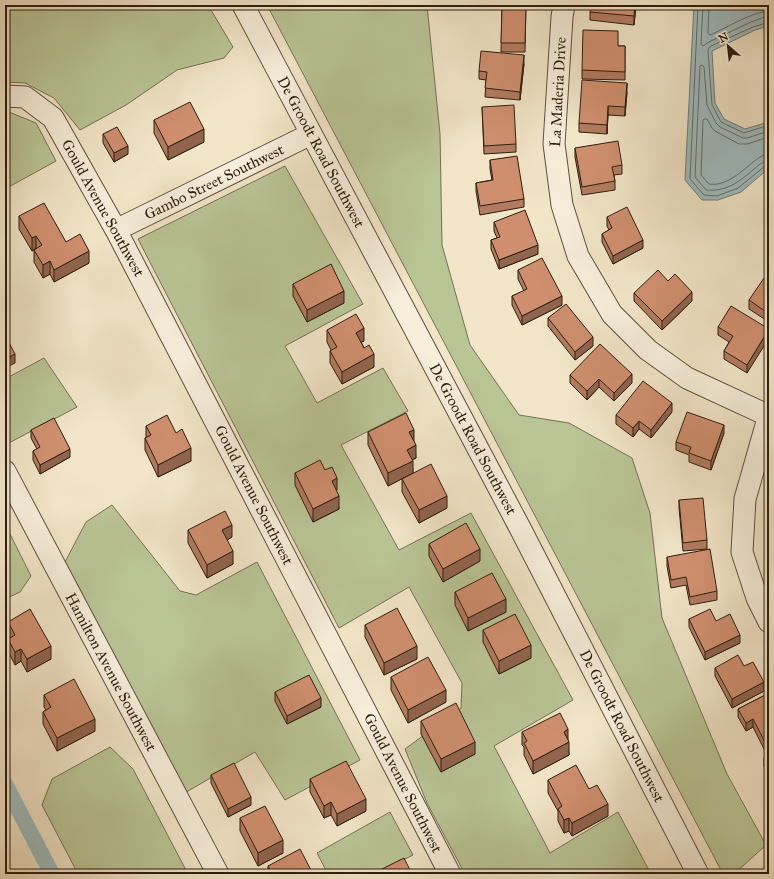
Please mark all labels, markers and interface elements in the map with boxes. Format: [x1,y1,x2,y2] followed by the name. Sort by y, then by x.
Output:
[708,26,748,66] north arrow
[716,29,731,46] text: N
[546,36,570,148] street label: La Maderia Drive
[273,73,369,231] street label: De Groodt Road Southwest
[58,136,149,280] street label: Gould Avenue Southwest
[141,140,287,224] street label: Gambo Street Southwest
[425,360,521,518] street label: De Groodt Road Southwest
[211,422,297,568] street label: Gould Avenue Southwest
[61,590,161,755] street label: Hamilton Avenue Southwest
[576,647,669,806] street label: De Groodt Road Southwest
[360,710,446,856] street label: Gould Avenue Southwest

